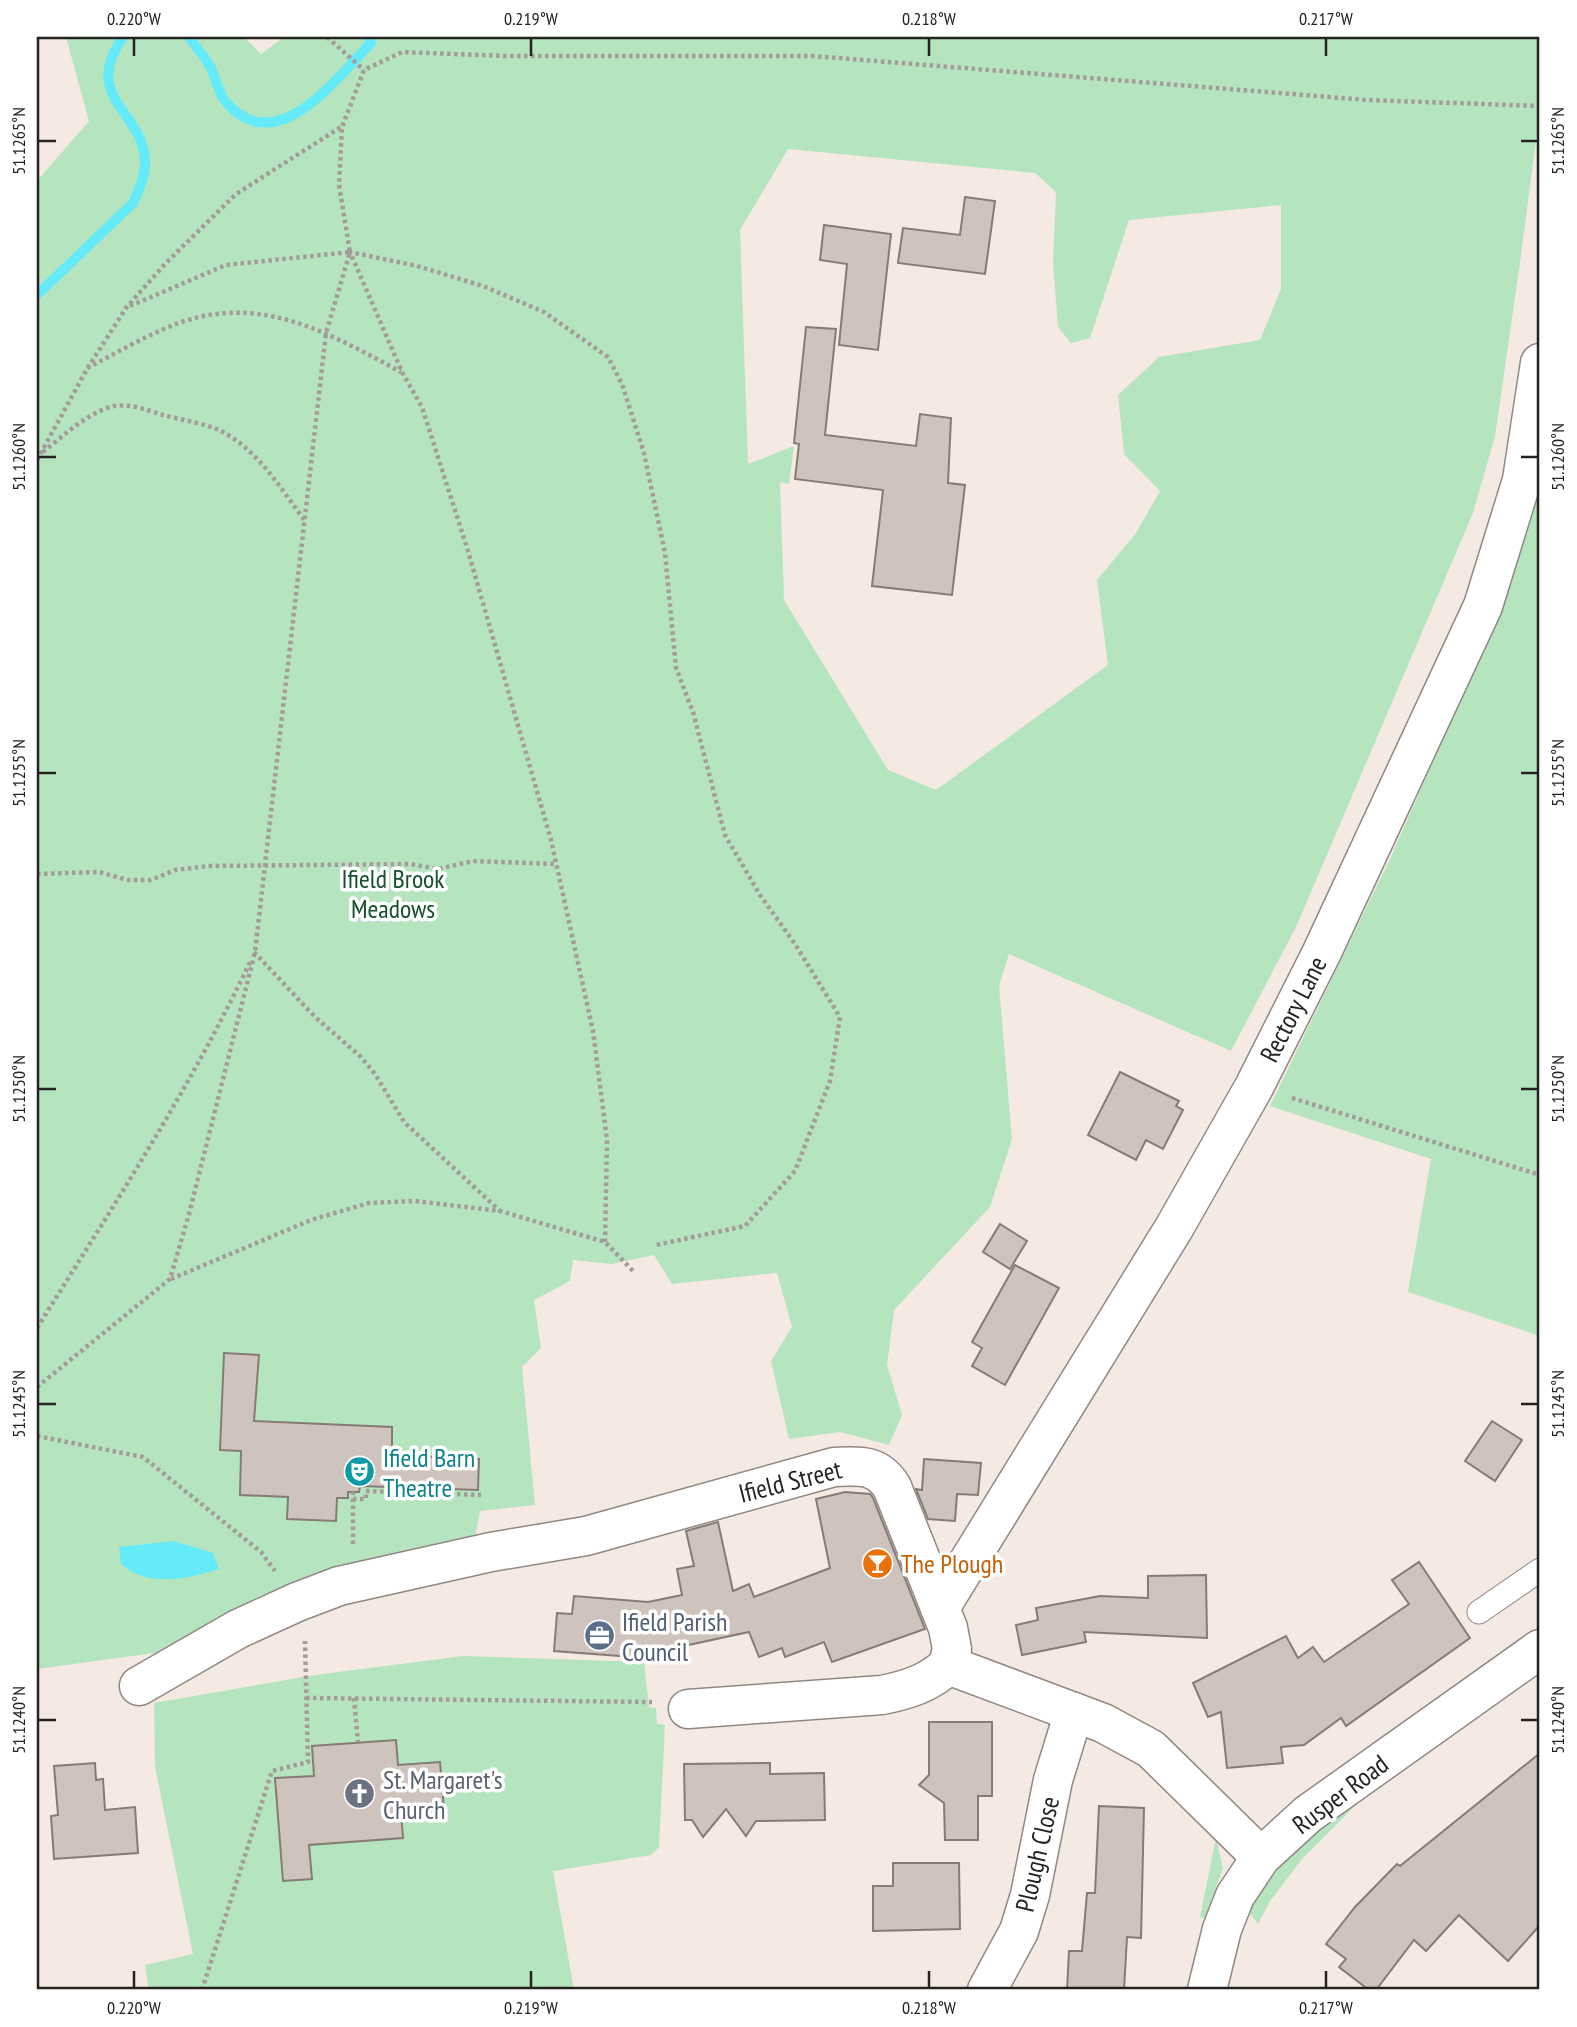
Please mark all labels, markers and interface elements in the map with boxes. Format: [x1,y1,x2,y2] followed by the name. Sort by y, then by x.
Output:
[107,7,161,30] text: 0.220°W
[504,7,558,30] text: 0.219°W
[902,7,956,30] text: 0.218°W
[1299,7,1353,30] text: 0.217°W
[7,107,30,175] text: 51.1265°N
[1546,107,1569,175] text: 51.1265°N
[7,423,30,491] text: 51.1260°N
[1546,423,1569,491] text: 51.1260°N
[7,739,30,807] text: 51.1255°N
[1546,739,1569,807] text: 51.1255°N
[342,862,444,925] park label: Ifield Brook Meadows
[1252,951,1334,1067] street label: Rectory Lane
[7,1055,30,1123] text: 51.1250°N
[1546,1055,1569,1123] text: 51.1250°N
[7,1370,30,1438] text: 51.1245°N
[1546,1370,1569,1438] text: 51.1245°N
[383,1441,475,1504] place label: Ifield Barn Theatre
[735,1452,845,1510] street label: Ifield Street
[343,1455,377,1489] theatre icon: Ifield Barn Theatre
[861,1546,895,1580] bar icon: The Plough
[901,1547,1003,1580] place label: The Plough
[622,1605,727,1668] place label: Ifield Parish Council
[582,1619,616,1653] office icon: Ifield Parish Council
[7,1686,30,1754] text: 51.1240°N
[1546,1686,1569,1754] text: 51.1240°N
[1286,1747,1394,1841] street label: Rusper Road
[383,1763,503,1826] place label: St. Margaret's Church
[343,1777,377,1811] church icon: St. Margaret's Church
[1008,1793,1066,1915] street label: Plough Close
[107,1996,161,2019] text: 0.220°W
[504,1996,558,2019] text: 0.219°W
[902,1996,956,2019] text: 0.218°W
[1299,1996,1353,2019] text: 0.217°W

